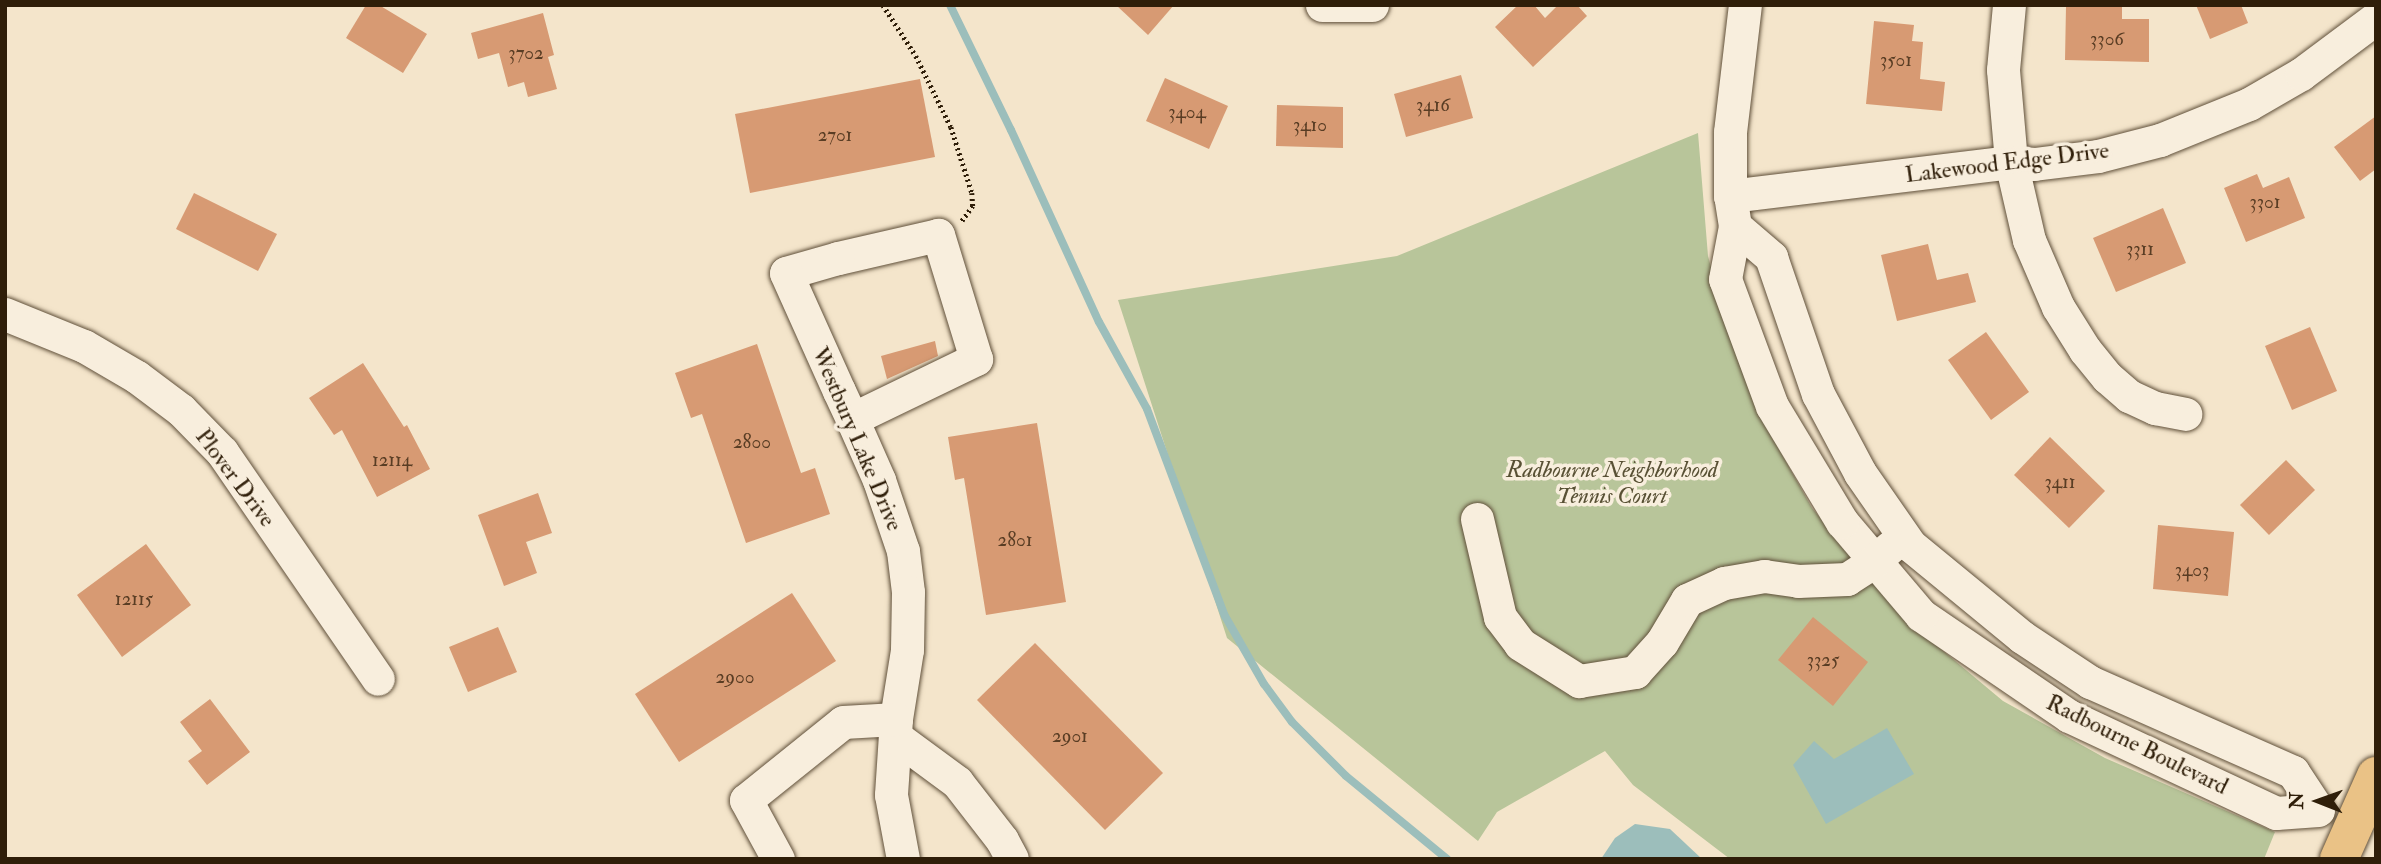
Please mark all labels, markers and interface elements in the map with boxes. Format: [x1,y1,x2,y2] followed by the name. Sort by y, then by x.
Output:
[2090,29,2124,51] house number: 3306
[508,43,544,65] house number: 3702
[1880,50,1912,72] house number: 3501
[1416,95,1450,117] house number: 3416
[1168,102,1206,124] house number: 3404
[1293,115,1327,137] house number: 3410
[818,125,852,147] house number: 2701
[1904,137,2110,189] street label: Lakewood Edge Drive
[2250,192,2280,214] house number: 3301
[2126,239,2154,261] house number: 3311
[806,343,908,535] street label: Westbury Lake Drive
[189,424,281,532] street label: Plover Drive
[733,432,771,454] house number: 2800
[372,450,412,472] house number: 12114
[1506,456,1718,510] park label: Radbourne Neighborhood Tennis Court
[2044,472,2076,494] house number: 3411
[998,530,1032,552] house number: 2801
[2175,560,2209,582] house number: 3403
[115,589,153,611] house number: 12115
[1807,650,1839,672] house number: 3325
[716,667,754,689] house number: 2900
[2042,689,2232,801] street label: Radbourne Boulevard
[1052,726,1088,748] house number: 2901
[2283,766,2353,836] north arrow
[2285,792,2309,809] text: N

